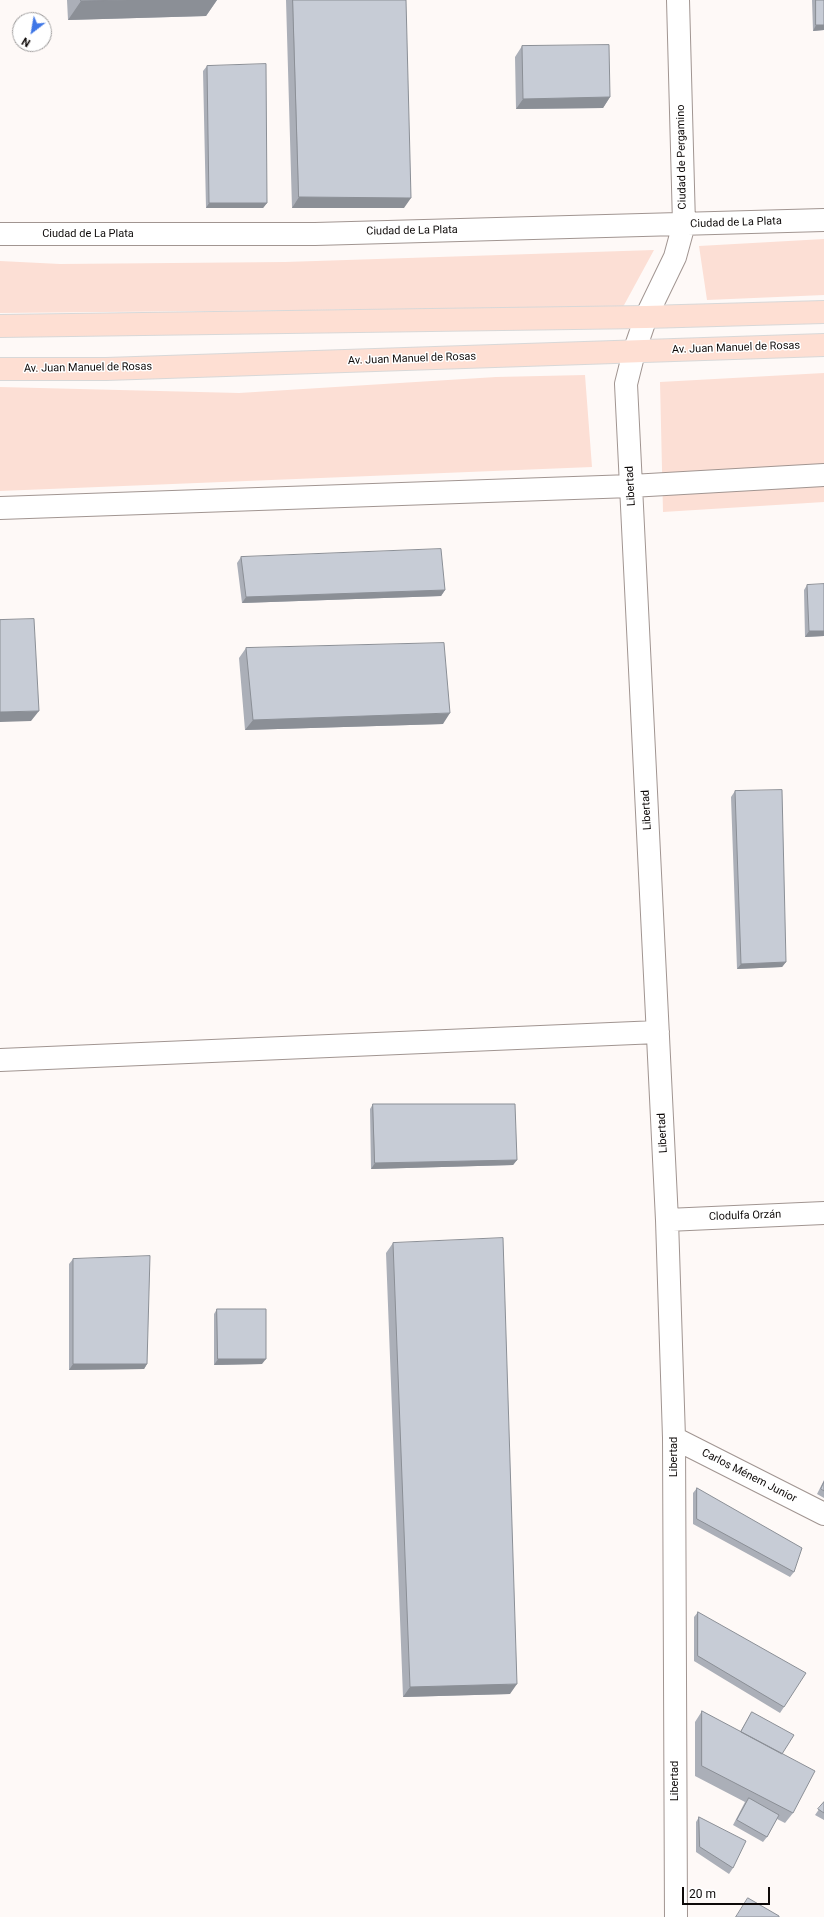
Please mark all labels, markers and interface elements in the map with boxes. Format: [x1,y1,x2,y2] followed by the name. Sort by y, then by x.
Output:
[12,12,52,52] north arrow
[19,34,33,49] text: N
[674,104,690,210] street label: Ciudad de Pergamino
[690,215,782,231] street label: Ciudad de La Plata
[366,224,458,238] street label: Ciudad de La Plata
[42,227,134,241] street label: Ciudad de La Plata
[672,339,800,357] street label: Av. Juan Manuel de Rosas
[348,350,476,368] street label: Av. Juan Manuel de Rosas
[24,360,152,376] street label: Av. Juan Manuel de Rosas
[623,465,639,507] street label: Libertad
[639,789,655,831] street label: Libertad
[655,1112,671,1154] street label: Libertad
[709,1208,781,1224] street label: Clodulfa Orzán
[667,1437,681,1477] street label: Libertad
[699,1446,799,1506] street label: Carlos Ménem Junior
[668,1761,682,1801] street label: Libertad
[684,1879,772,1905] scale bar
[689,1887,716,1901] text: 20 m

